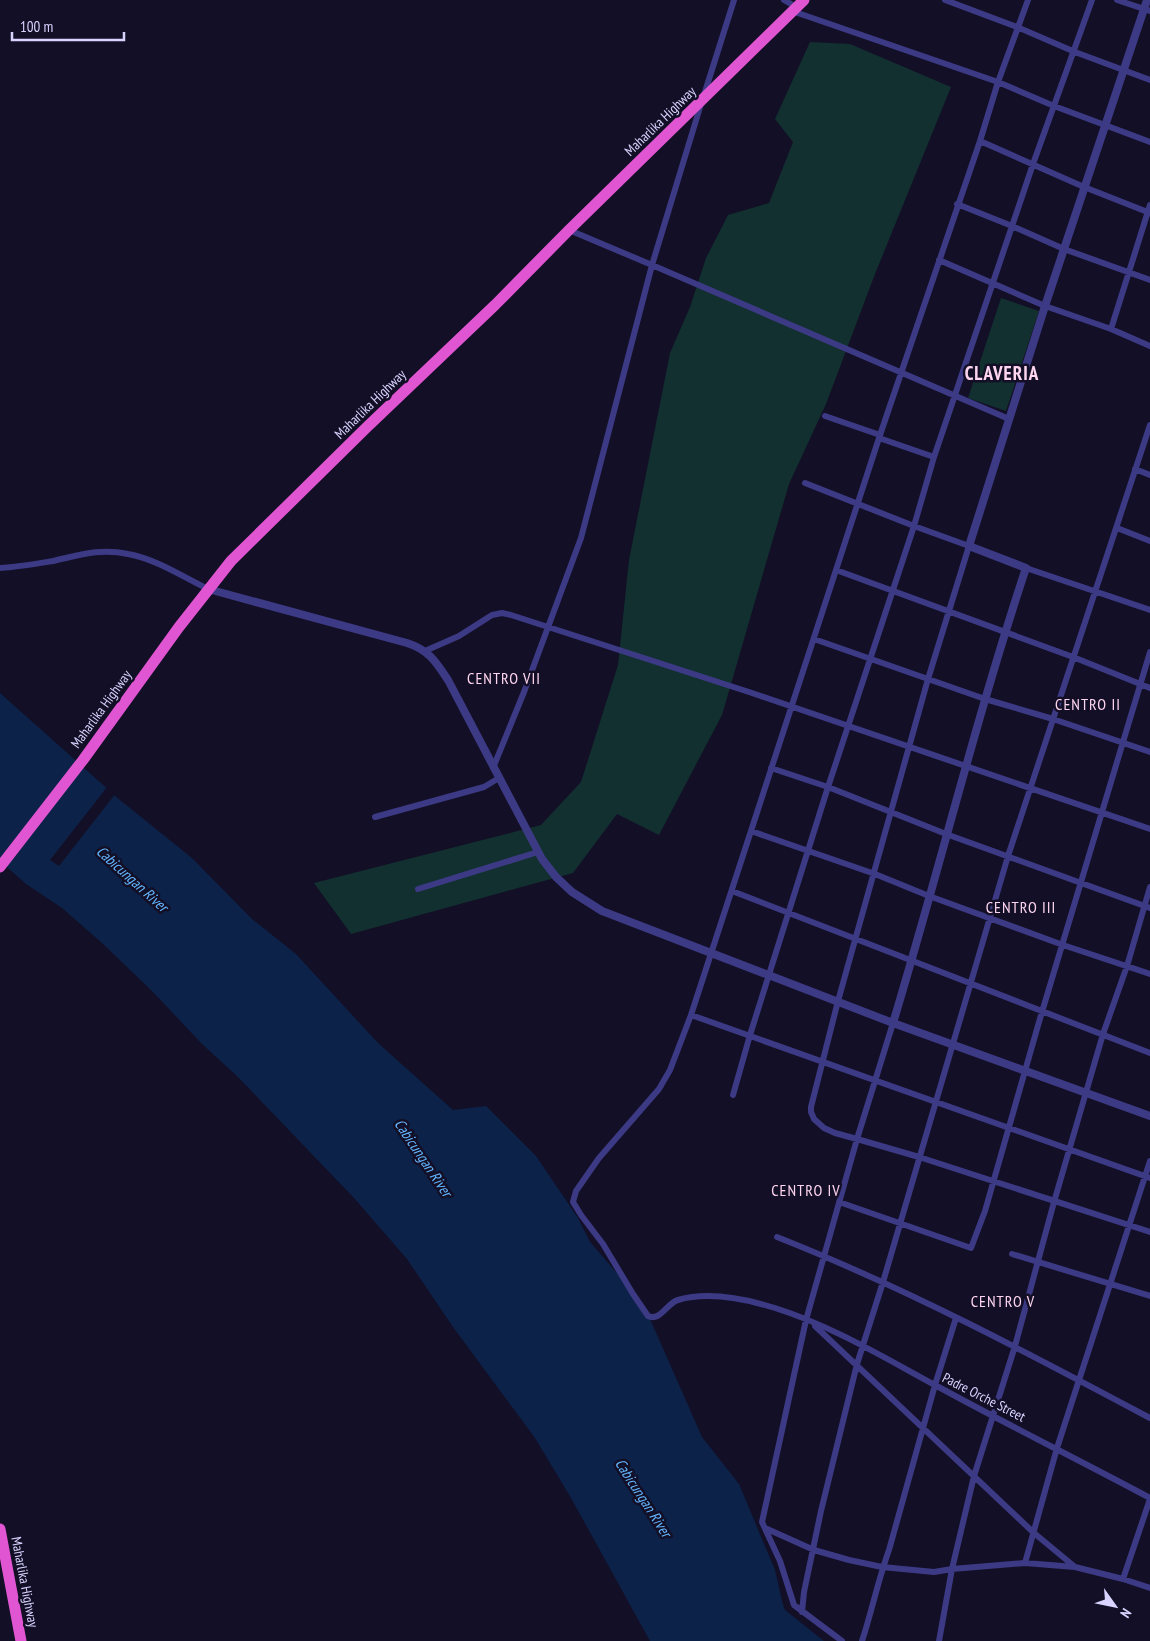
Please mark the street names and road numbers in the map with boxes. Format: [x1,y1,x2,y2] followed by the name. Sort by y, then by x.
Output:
[621,82,700,160] street label: Maharlika Highway
[331,365,410,443] street label: Maharlika Highway
[67,666,136,752] street label: Maharlika Highway
[940,1368,1029,1426] street label: Padre Orche Street
[7,1535,43,1630] street label: Maharlika Highway

